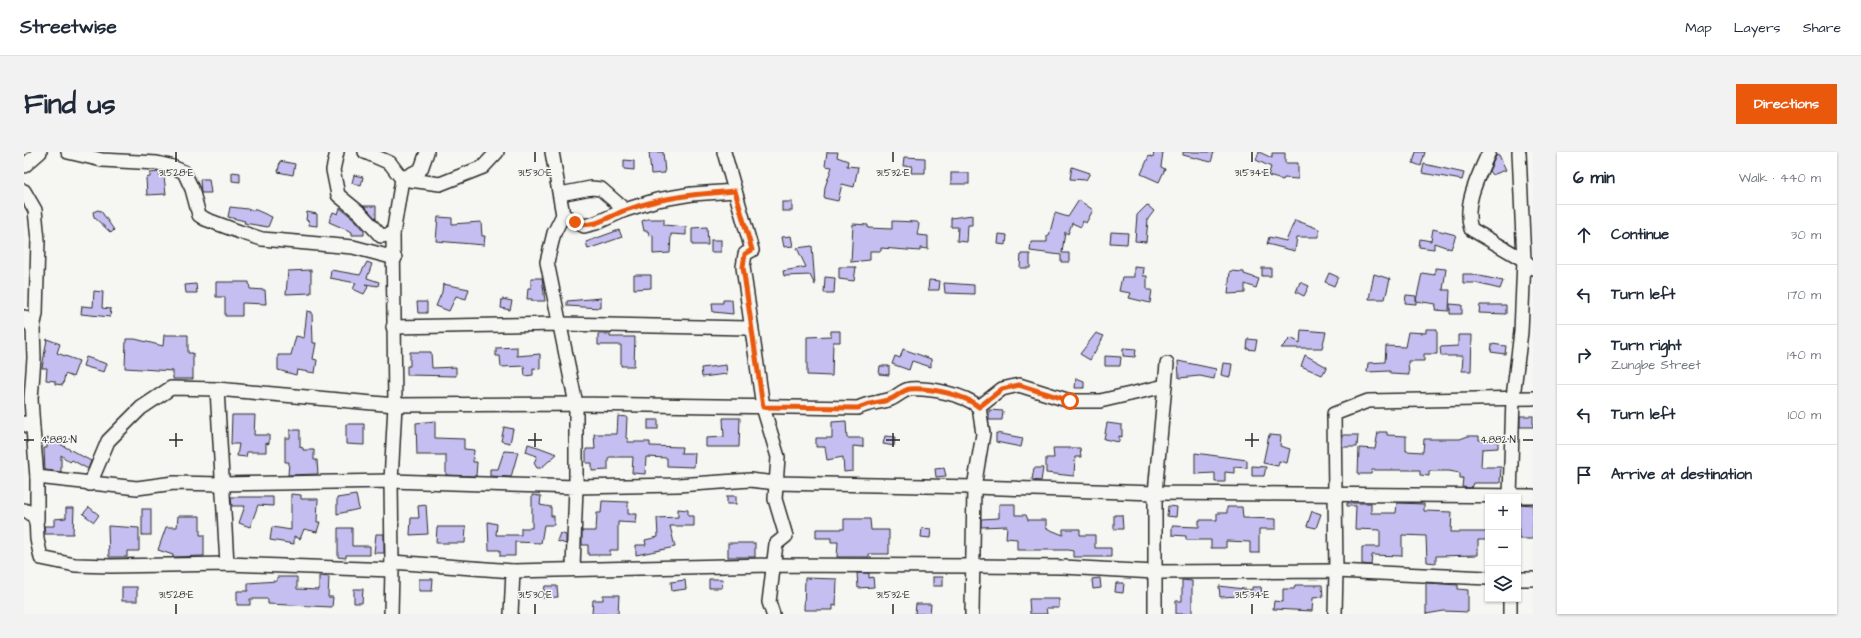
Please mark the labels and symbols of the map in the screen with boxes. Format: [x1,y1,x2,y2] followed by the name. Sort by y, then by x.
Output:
[158,166,194,180] text: 31.528°E
[518,166,552,180] text: 31.530°E
[876,166,910,180] text: 31.532°E
[1235,166,1270,180] text: 31.534°E
[566,213,584,231] route end
[1061,392,1079,410] route start
[41,433,77,447] text: 4.882°N
[1480,433,1516,447] text: 4.882°N
[158,588,194,602] text: 31.528°E
[518,588,552,602] text: 31.530°E
[876,588,910,602] text: 31.532°E
[1235,588,1270,602] text: 31.534°E

